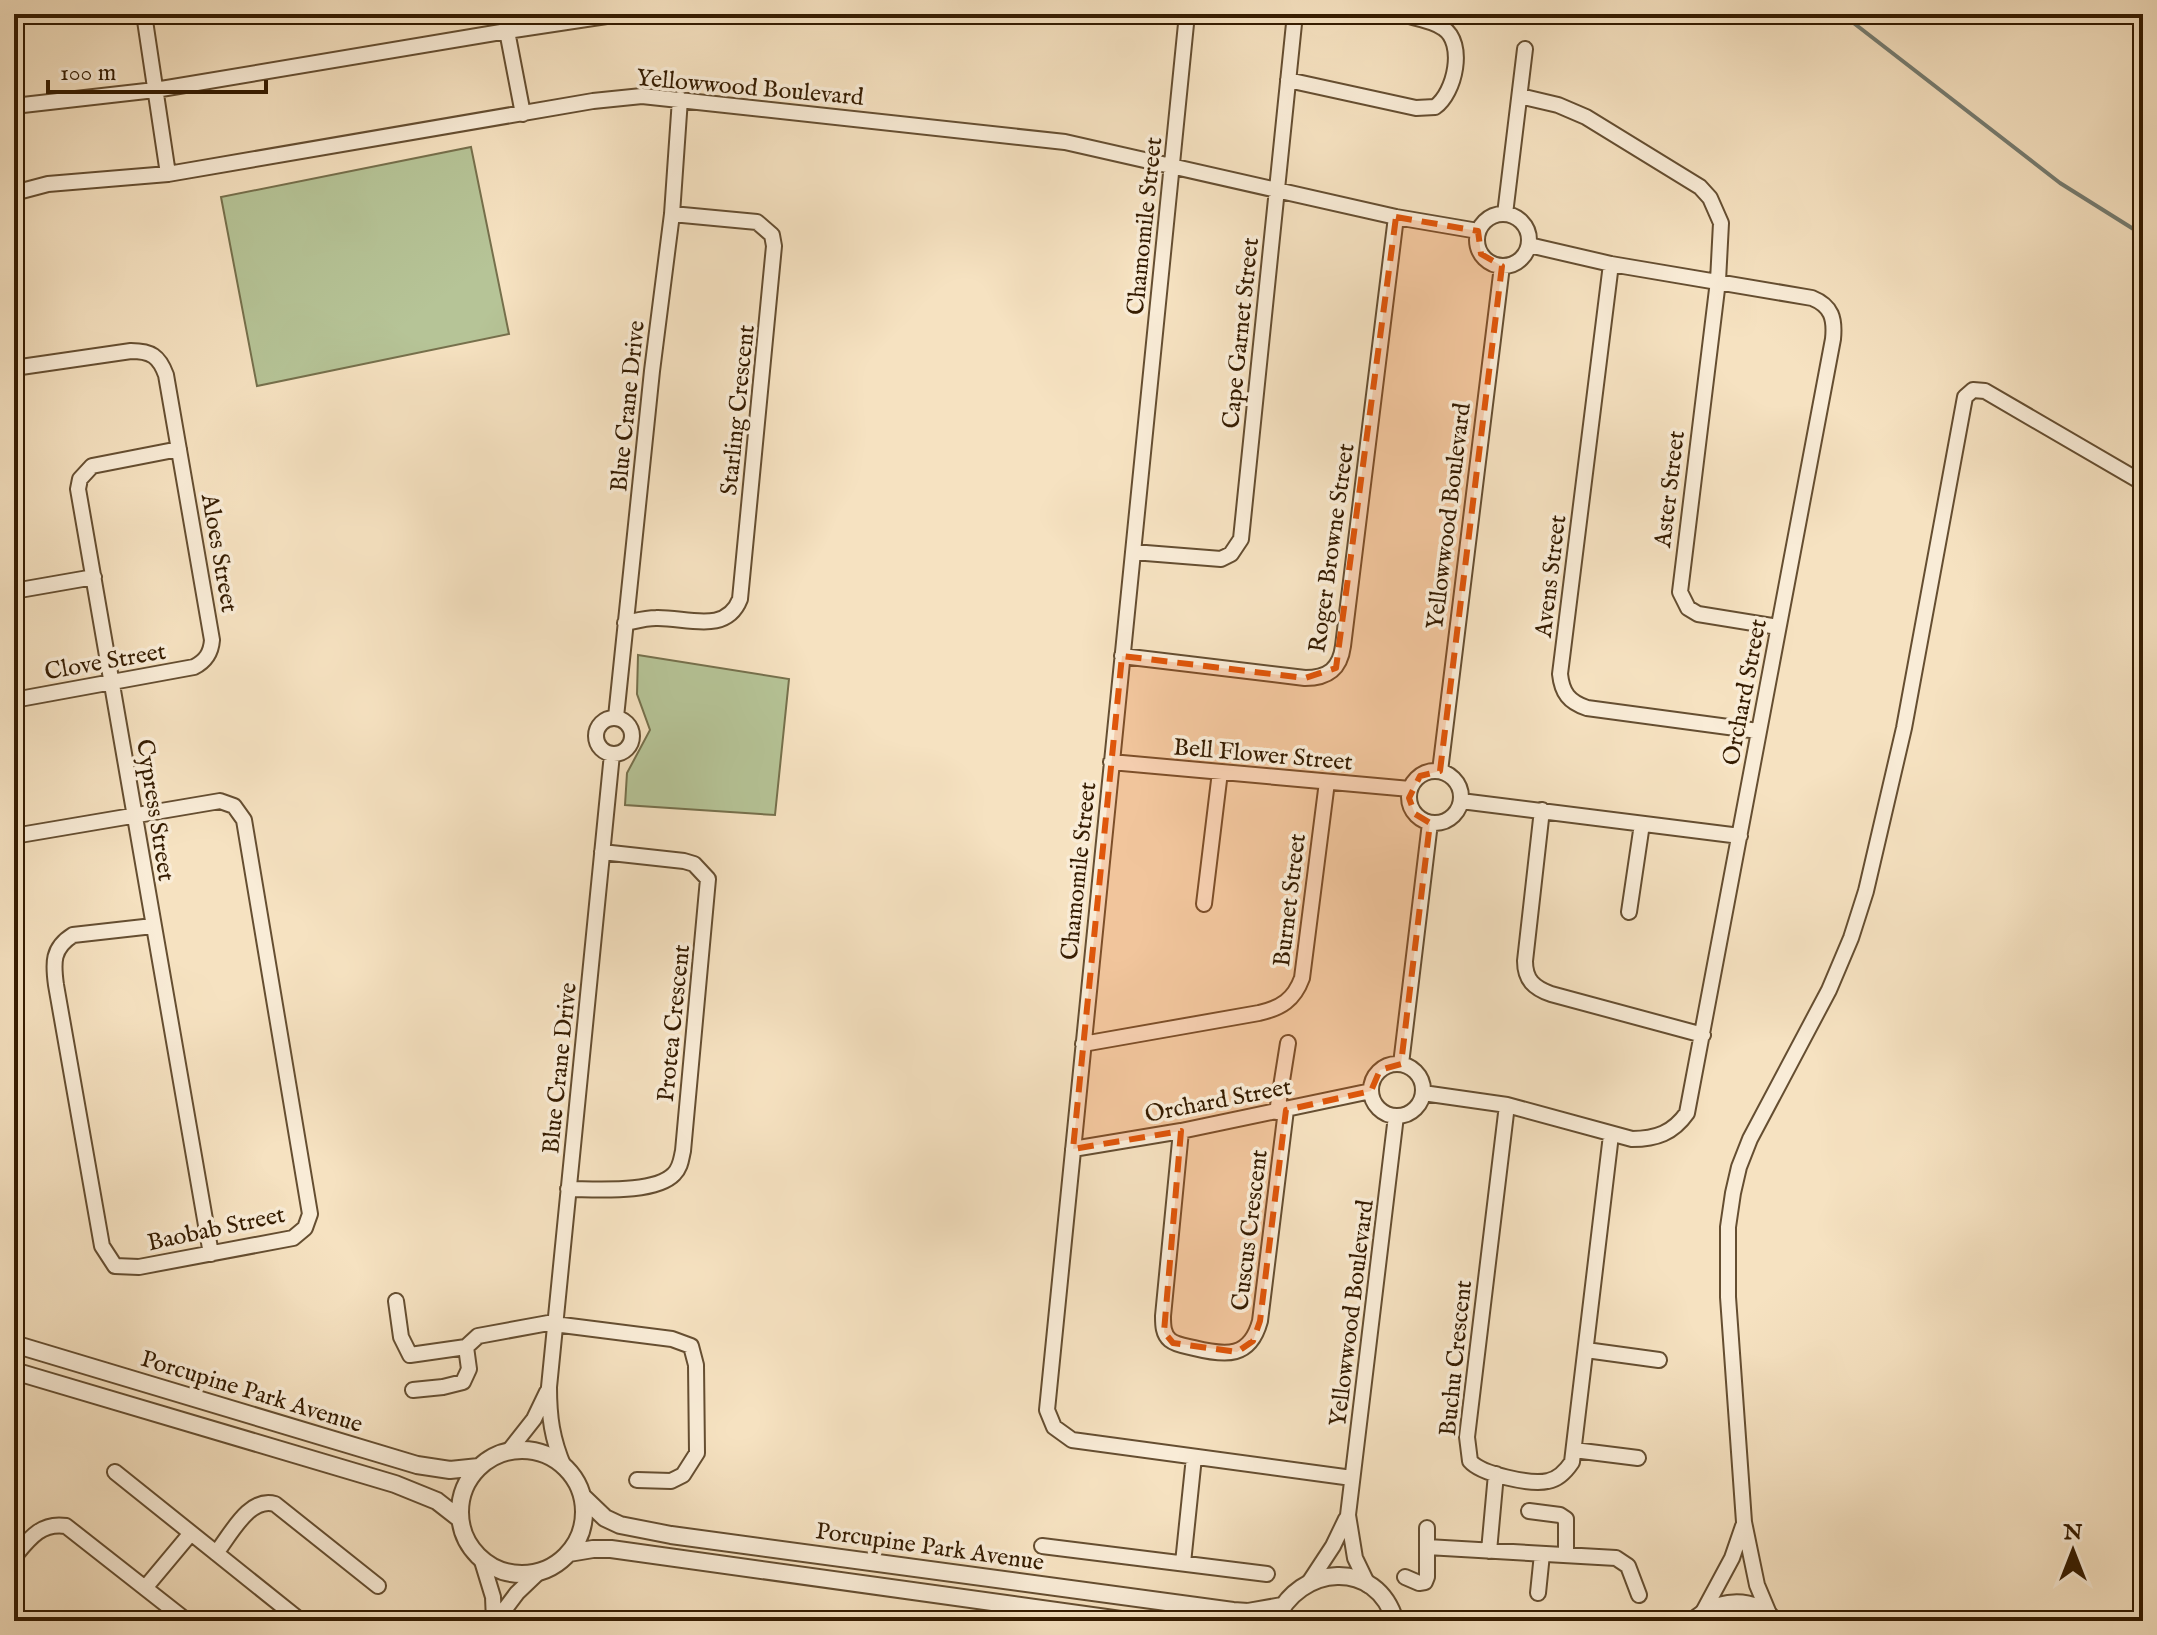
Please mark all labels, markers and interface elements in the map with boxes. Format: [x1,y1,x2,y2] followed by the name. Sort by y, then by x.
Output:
[48,44,266,94] scale bar
[60,58,116,89] text: 100 m
[635,63,865,114] street label: Yellowwood Boulevard
[1121,136,1170,317] street label: Chamomile Street
[1216,236,1267,430] street label: Cape Garnet Street
[604,319,653,493] street label: Blue Crane Drive
[714,323,763,497] street label: Starling Crescent
[1420,401,1479,631] street label: Yellowwood Boulevard
[1648,429,1693,550] street label: Aster Street
[1302,442,1363,655] street label: Roger Browne Street
[193,491,244,615] street label: Aloes Street
[1528,513,1574,640] street label: Avens Street
[1716,616,1775,768] street label: Orchard Street
[42,637,168,688] street label: Clove Street
[1172,732,1354,779] street label: Bell Flower Street
[128,737,181,884] street label: Cypress Street
[1055,781,1104,962] street label: Chamomile Street
[1267,832,1314,969] street label: Burnet Street
[651,943,698,1103] street label: Protea Crescent
[536,981,585,1155] street label: Blue Crane Drive
[1142,1072,1294,1131] street label: Orchard Street
[1225,1148,1276,1312] street label: Cuscus Crescent
[1323,1198,1382,1428] street label: Yellowwood Boulevard
[145,1200,288,1259] street label: Baobab Street
[1433,1279,1480,1438] street label: Buchu Crescent
[137,1344,366,1441] street label: Porcupine Park Avenue
[2033,1511,2113,1591] north arrow
[814,1516,1046,1579] street label: Porcupine Park Avenue
[2062,1519,2083,1547] text: N

